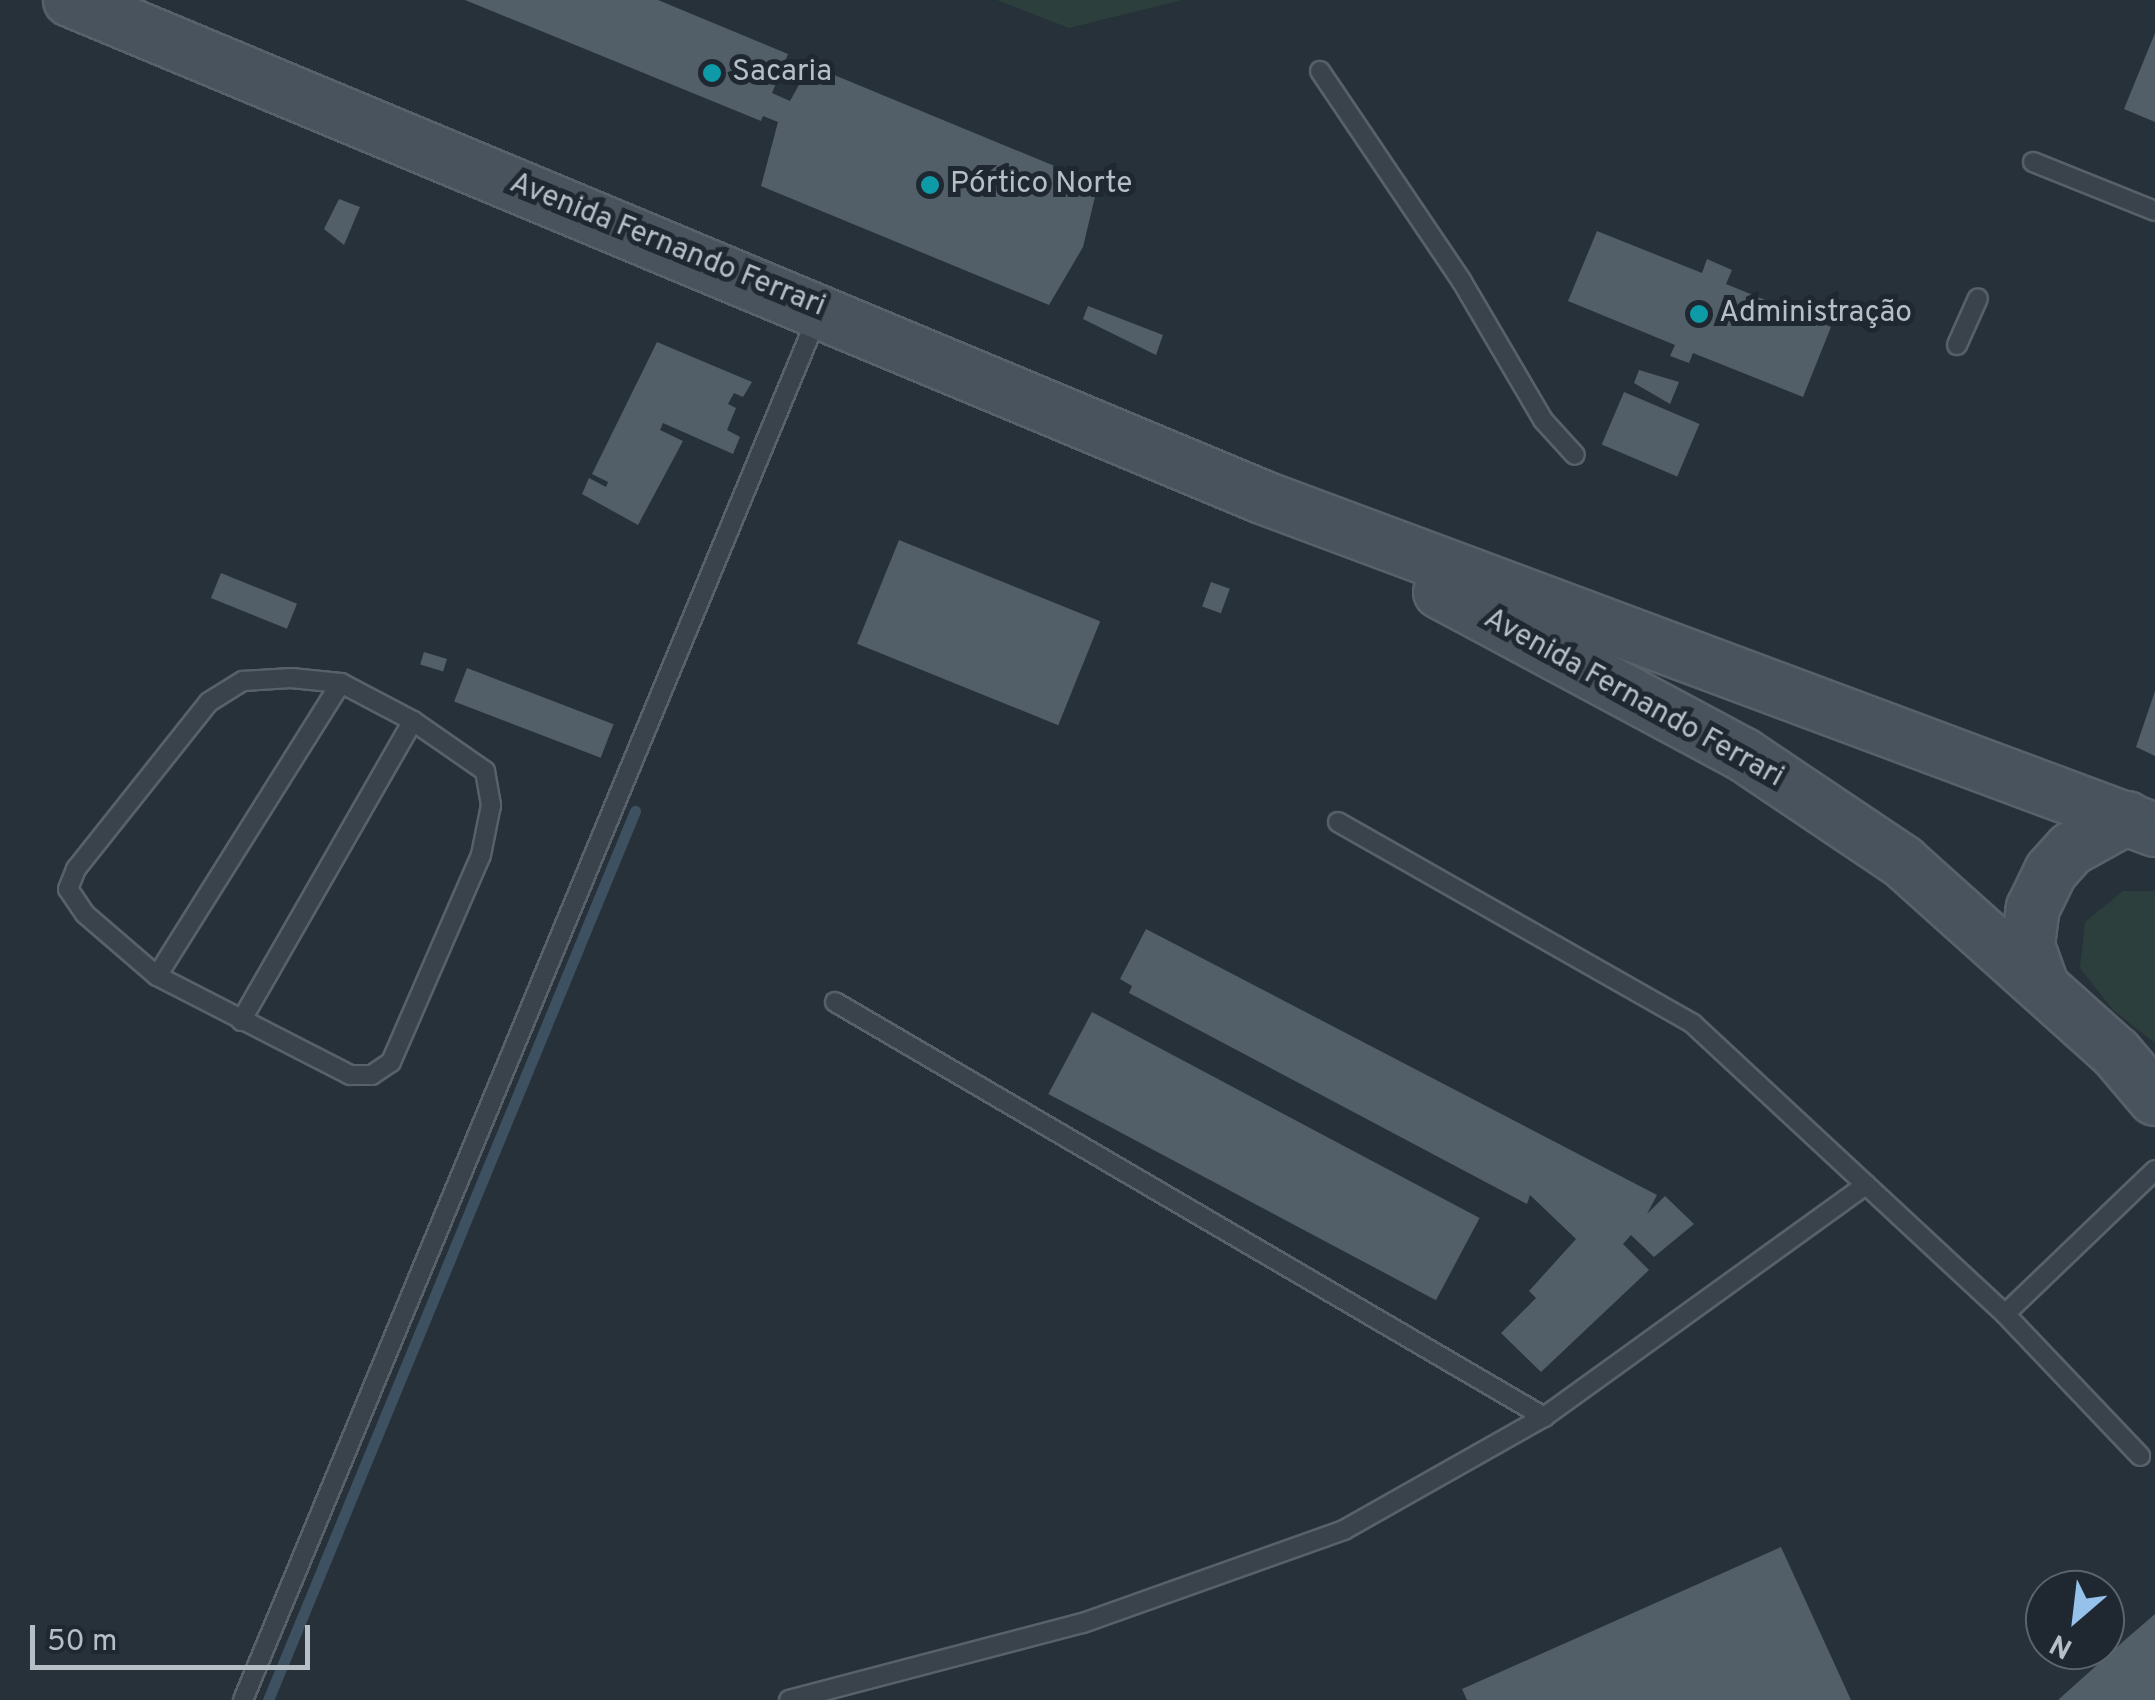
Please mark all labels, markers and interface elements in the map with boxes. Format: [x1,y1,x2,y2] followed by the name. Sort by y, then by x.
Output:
[732,55,832,91] place label: Sacaria
[701,62,723,84] marker: Sacaria
[504,166,830,326] street label: Avenida Fernando Ferrari
[950,167,1132,203] place label: Pórtico Norte
[919,174,941,196] marker: Pórtico Norte
[1719,296,1912,332] place label: Administração
[1688,303,1710,325] marker: Administração
[1477,602,1789,796] street label: Avenida Fernando Ferrari
[2025,1570,2125,1670] north arrow
[35,1605,315,1667] scale bar
[47,1624,117,1661] text: 50 m
[2045,1624,2079,1665] text: N

